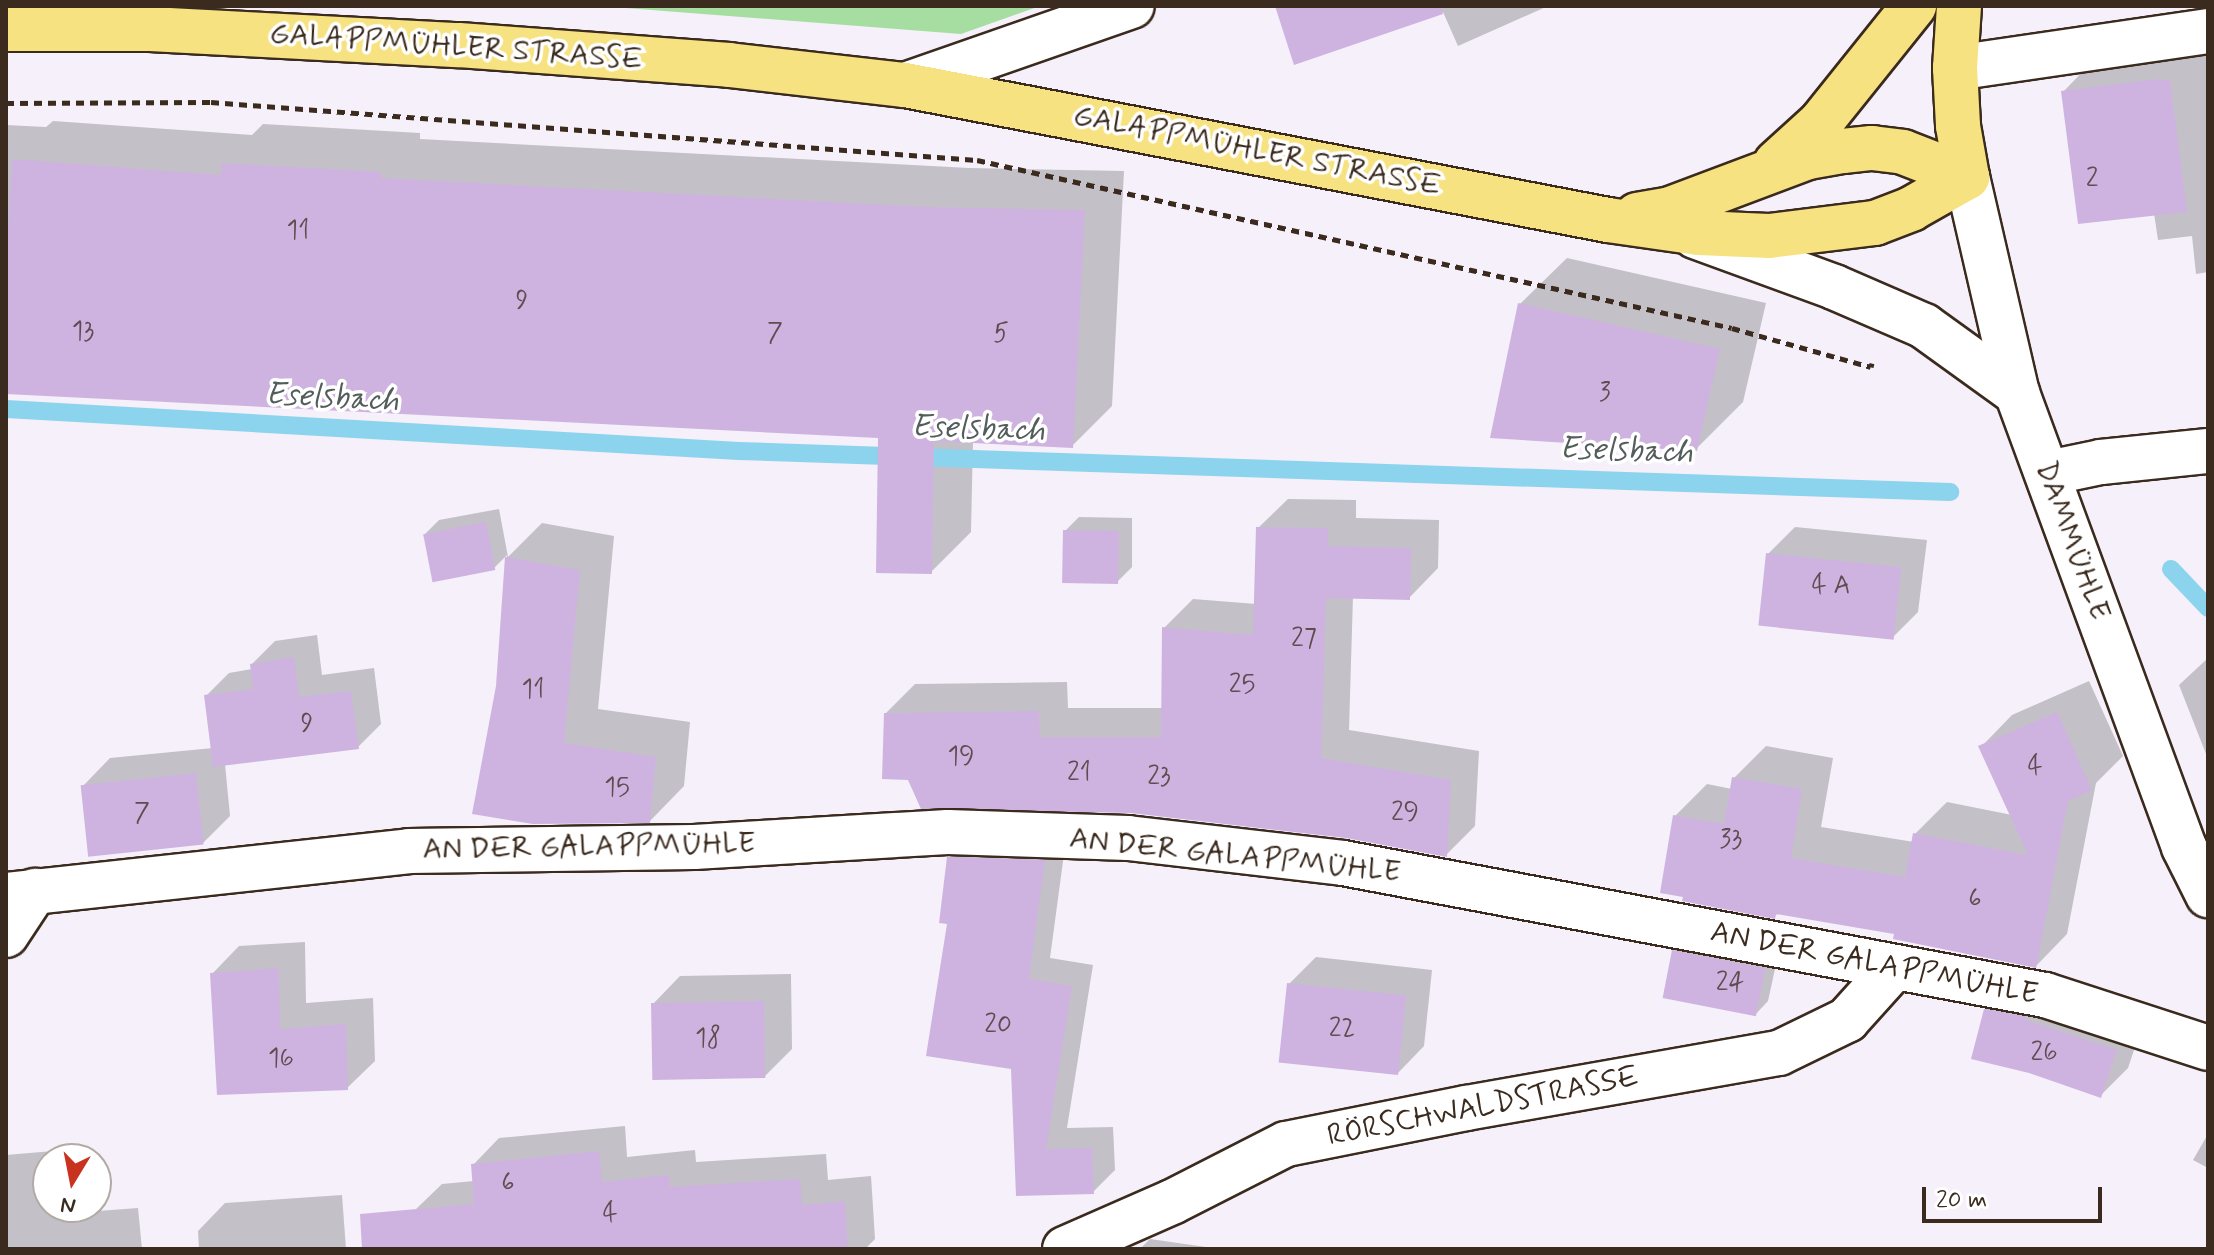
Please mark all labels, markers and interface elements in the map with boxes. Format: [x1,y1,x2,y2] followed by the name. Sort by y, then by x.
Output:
[268,16,644,78] street label: GALAPPMÜHLER STRASSE
[1070,98,1444,204] street label: GALAPPMÜHLER STRASSE
[2086,164,2098,196] house number: 2
[287,216,309,248] house number: 11
[516,286,528,318] house number: 9
[72,317,94,349] house number: 13
[767,319,783,351] house number: 7
[993,319,1009,351] house number: 5
[264,375,400,421] water label: Eselsbach
[1599,378,1611,410] house number: 3
[910,407,1046,451] water label: Eselsbach
[1558,429,1694,473] water label: Eselsbach
[2027,457,2117,625] street label: DAMMÜHLE
[1811,571,1851,603] house number: 4 A
[1291,624,1317,656] house number: 27
[1229,670,1255,702] house number: 25
[522,675,544,707] house number: 11
[301,709,313,741] house number: 9
[947,742,975,774] house number: 19
[2027,752,2043,784] house number: 4
[1067,758,1091,790] house number: 21
[1147,762,1171,794] house number: 23
[604,773,630,805] house number: 15
[1391,798,1419,830] house number: 29
[134,799,150,831] house number: 7
[1071,821,1399,891] street label: AN DER GALAPPMÜHLE
[1720,825,1742,857] house number: 33
[426,826,752,868] street label: AN DER GALAPPMÜHLE
[1968,884,1982,916] house number: 6
[1711,915,2037,1013] street label: AN DER GALAPPMÜHLE
[1716,968,1744,1000] house number: 24
[984,1010,1012,1042] house number: 20
[1329,1014,1355,1046] house number: 22
[695,1024,721,1056] house number: 18
[2030,1038,2058,1070] house number: 26
[268,1044,294,1076] house number: 16
[1324,1059,1642,1155] street label: RÖRSCHWALDSTRASSE
[32,1143,112,1223] north arrow
[501,1168,515,1200] house number: 6
[1926,1171,2106,1221] scale bar
[1936,1185,1987,1216] text: 20 m
[59,1190,78,1220] text: N
[602,1199,618,1231] house number: 4

